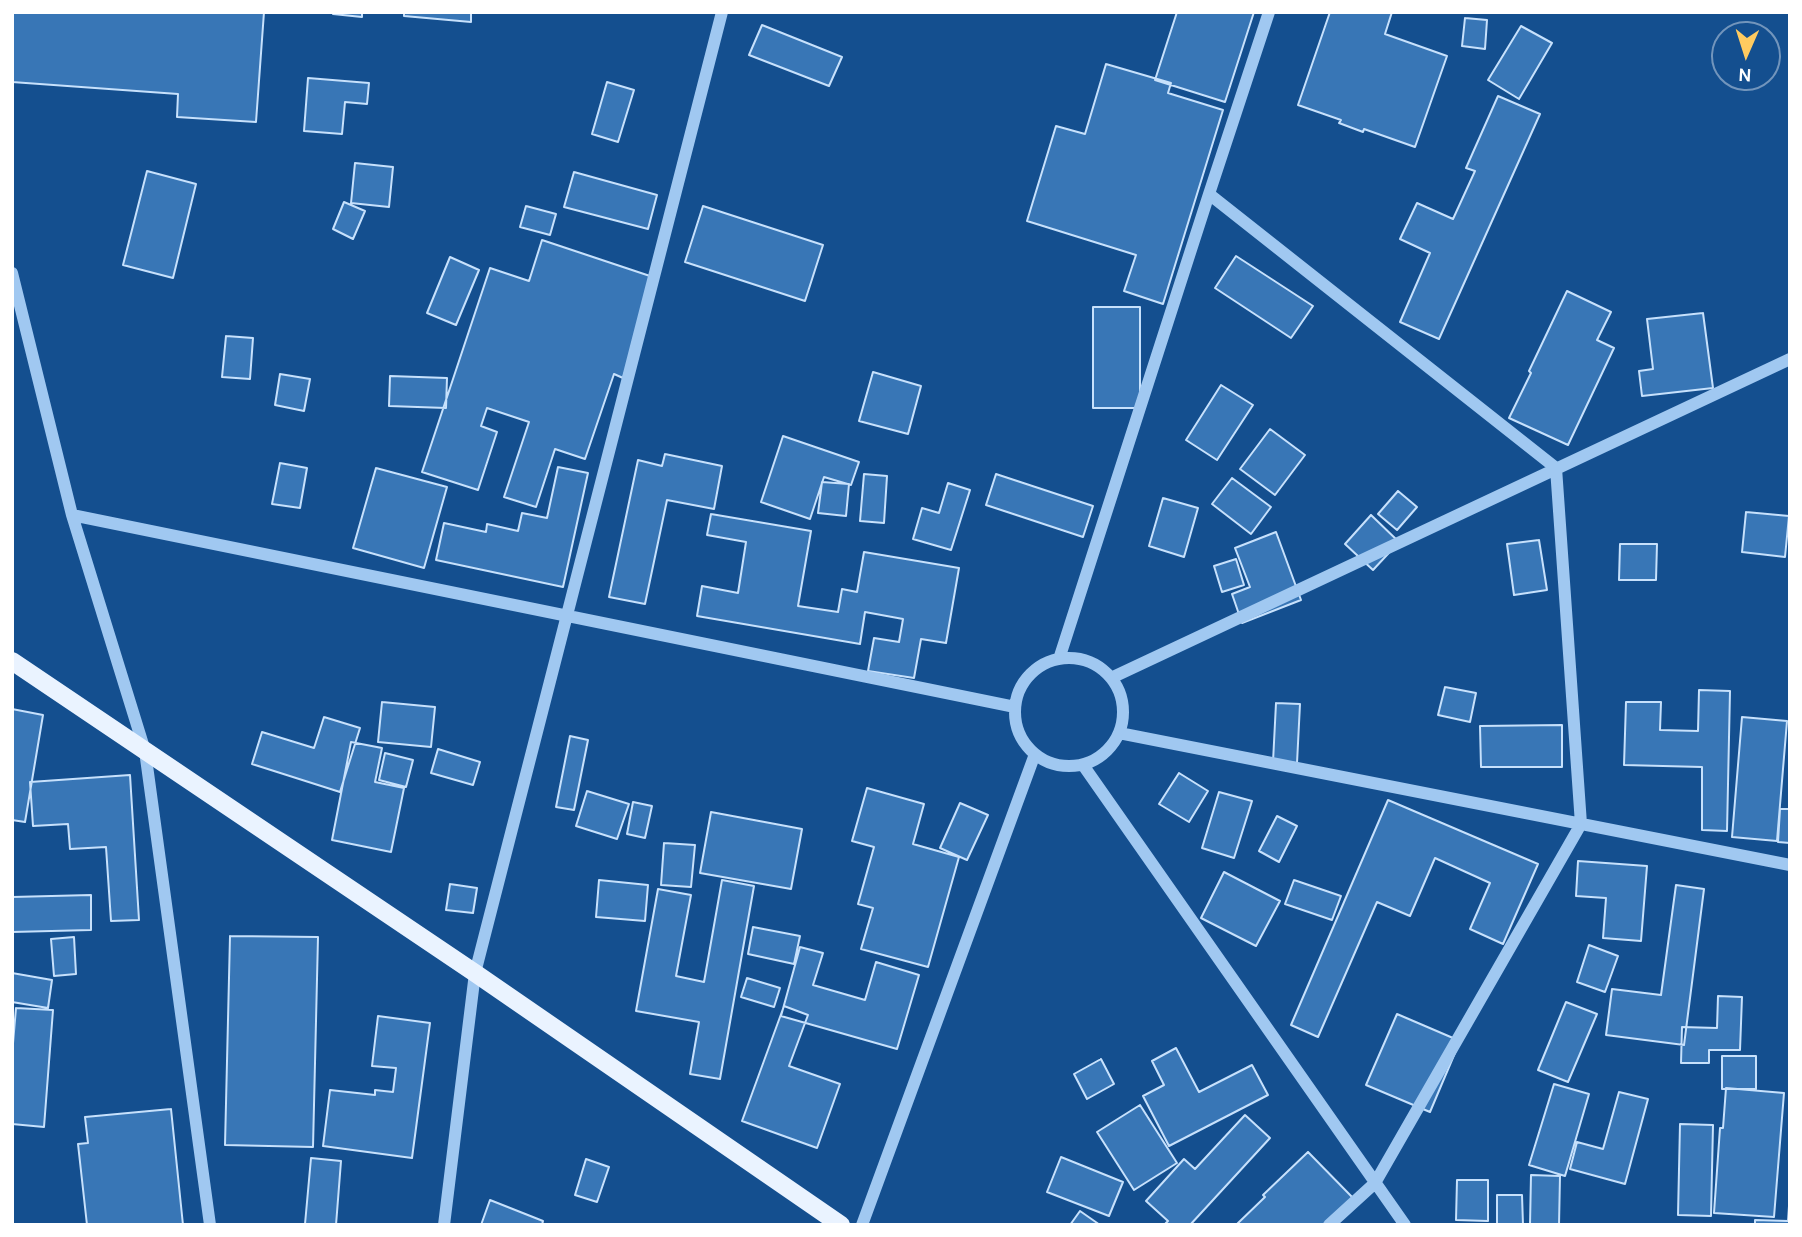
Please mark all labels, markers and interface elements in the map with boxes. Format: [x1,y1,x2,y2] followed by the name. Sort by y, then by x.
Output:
[1711,21,1781,91] north arrow
[1738,64,1752,86] text: N

